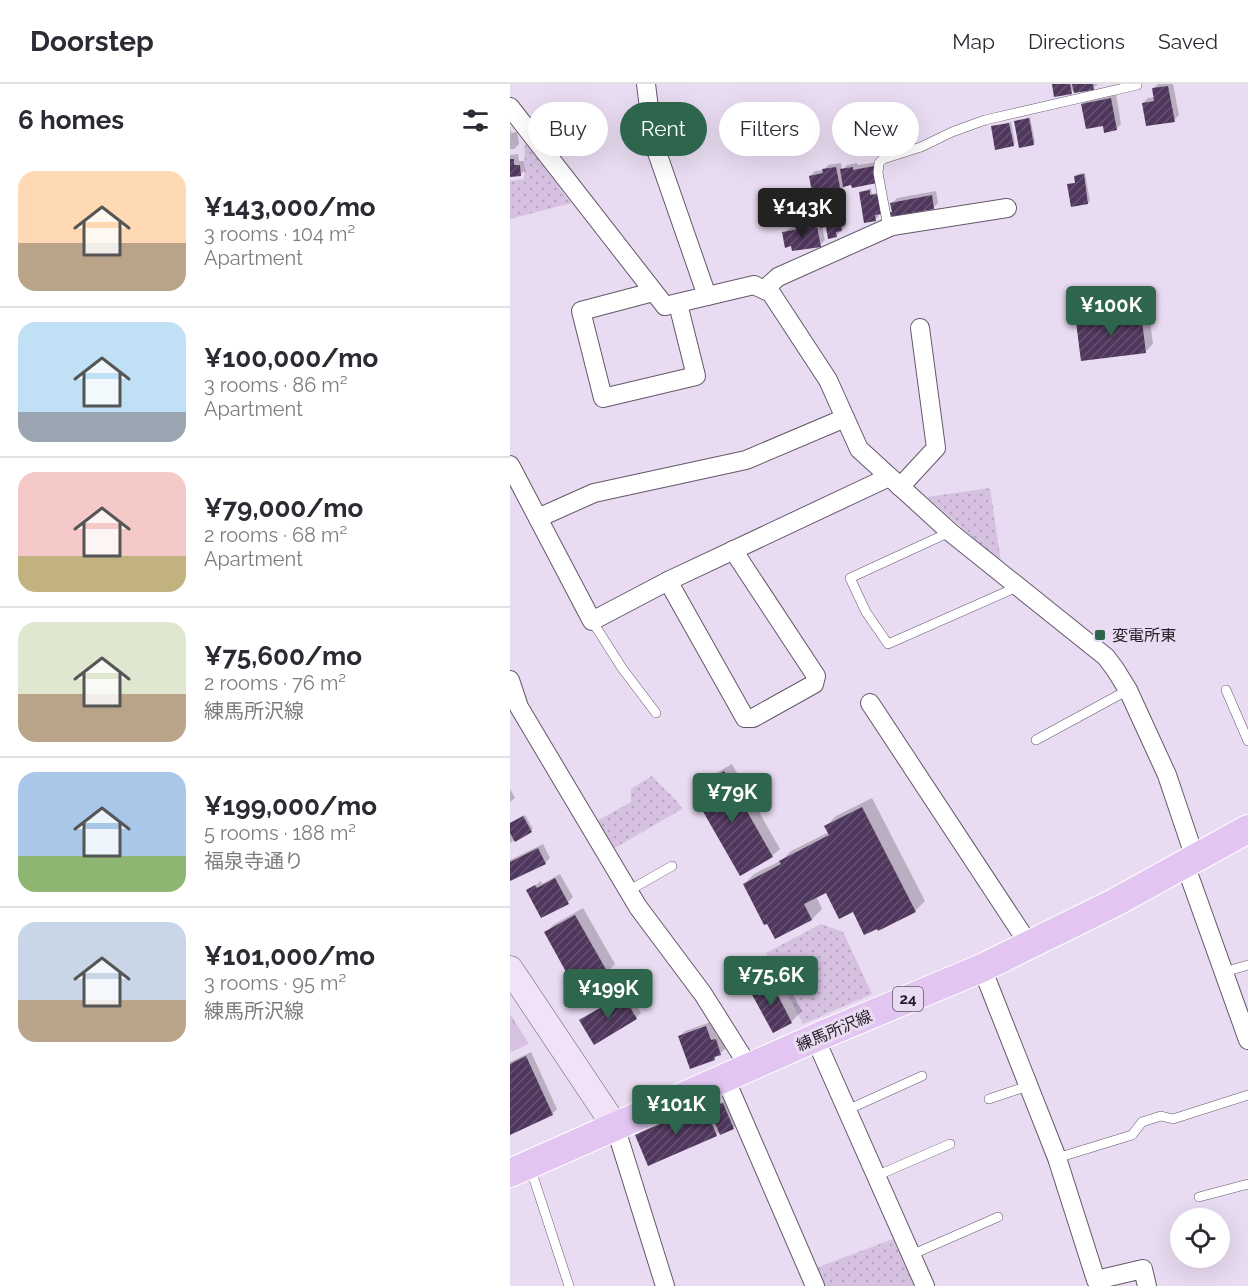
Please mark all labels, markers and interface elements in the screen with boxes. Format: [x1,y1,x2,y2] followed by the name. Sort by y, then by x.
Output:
[30,25,154,58] text: Doorstep
[952,29,995,54] text: Map
[1028,29,1125,54] text: Directions
[1158,29,1218,54] text: Saved
[528,102,608,156] chip: Buy
[620,102,707,156] chip: Rent
[719,102,820,156] chip: Filters
[832,102,919,156] chip: New
[459,104,492,137] icon: filters
[18,105,124,135] text: 6 homes
[760,188,844,239] pin: ¥143K
[204,192,376,222] text: ¥143,000/mo
[66,195,138,267] icon: home
[772,195,832,219] text: ¥143K
[204,222,355,246] text: 3 rooms · 104 m²
[204,246,303,270] text: Apartment
[1069,286,1153,337] pin: ¥100K
[1080,293,1142,317] text: ¥100K
[204,343,378,373] text: ¥100,000/mo
[66,346,138,418] icon: home
[204,373,347,397] text: 3 rooms · 86 m²
[204,397,303,421] text: Apartment
[204,493,363,523] text: ¥79,000/mo
[66,496,138,568] icon: home
[204,523,347,547] text: 2 rooms · 68 m²
[204,547,303,571] text: Apartment
[1112,626,1176,645] place label: 変電所東
[1093,628,1107,642] marker: 変電所東
[204,641,362,671] text: ¥75,600/mo
[66,646,138,718] icon: home
[204,671,346,695] text: 2 rooms · 76 m²
[204,699,304,723] text: 練馬所沢線
[696,773,768,824] pin: ¥79K
[707,780,757,804] text: ¥79K
[204,791,377,821] text: ¥199,000/mo
[66,796,138,868] icon: home
[204,821,356,845] text: 5 rooms · 188 m²
[204,849,304,873] text: 福泉寺通り
[204,941,375,971] text: ¥101,000/mo
[66,946,138,1018] icon: home
[722,956,820,1007] pin: ¥75.6K
[738,963,804,987] text: ¥75.6K
[566,969,650,1020] pin: ¥199K
[204,971,346,995] text: 3 rooms · 95 m²
[577,976,639,1000] text: ¥199K
[893,987,923,1011] road number: 24
[204,999,304,1023] text: 練馬所沢線
[794,1006,875,1055] street label: 練馬所沢線
[634,1085,718,1136] pin: ¥101K
[646,1092,706,1116] text: ¥101K
[1170,1208,1230,1268] map controls
[1170,1208,1230,1268] button: locate

